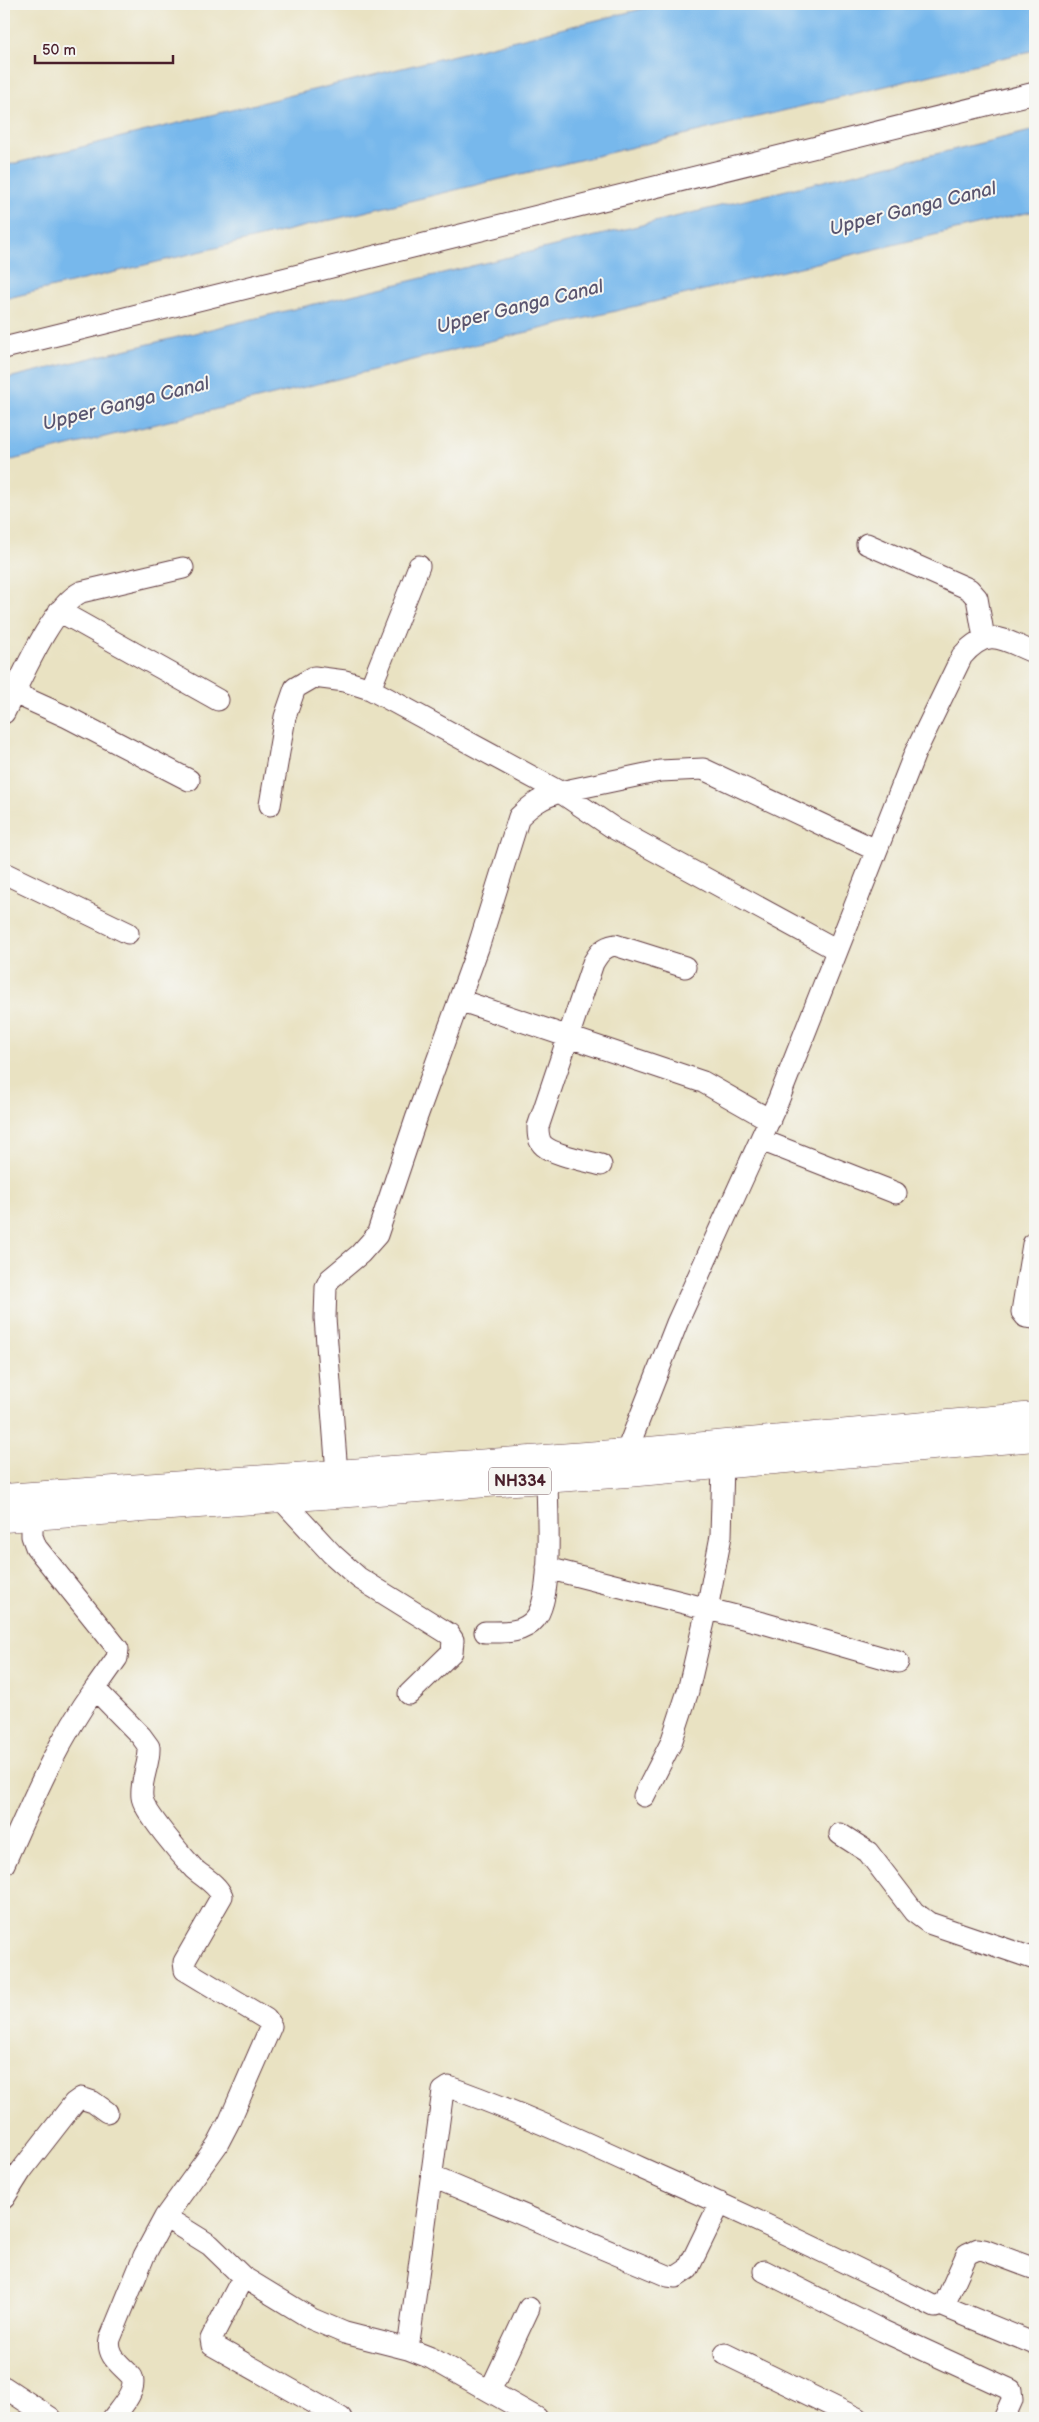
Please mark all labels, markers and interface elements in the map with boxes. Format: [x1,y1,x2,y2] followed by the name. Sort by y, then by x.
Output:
[35,32,172,64] scale bar
[42,41,76,60] text: 50 m
[827,177,999,241] water label: Upper Ganga Canal
[434,275,606,339] water label: Upper Ganga Canal
[40,372,212,436] water label: Upper Ganga Canal
[489,1468,551,1494] road number: NH334

